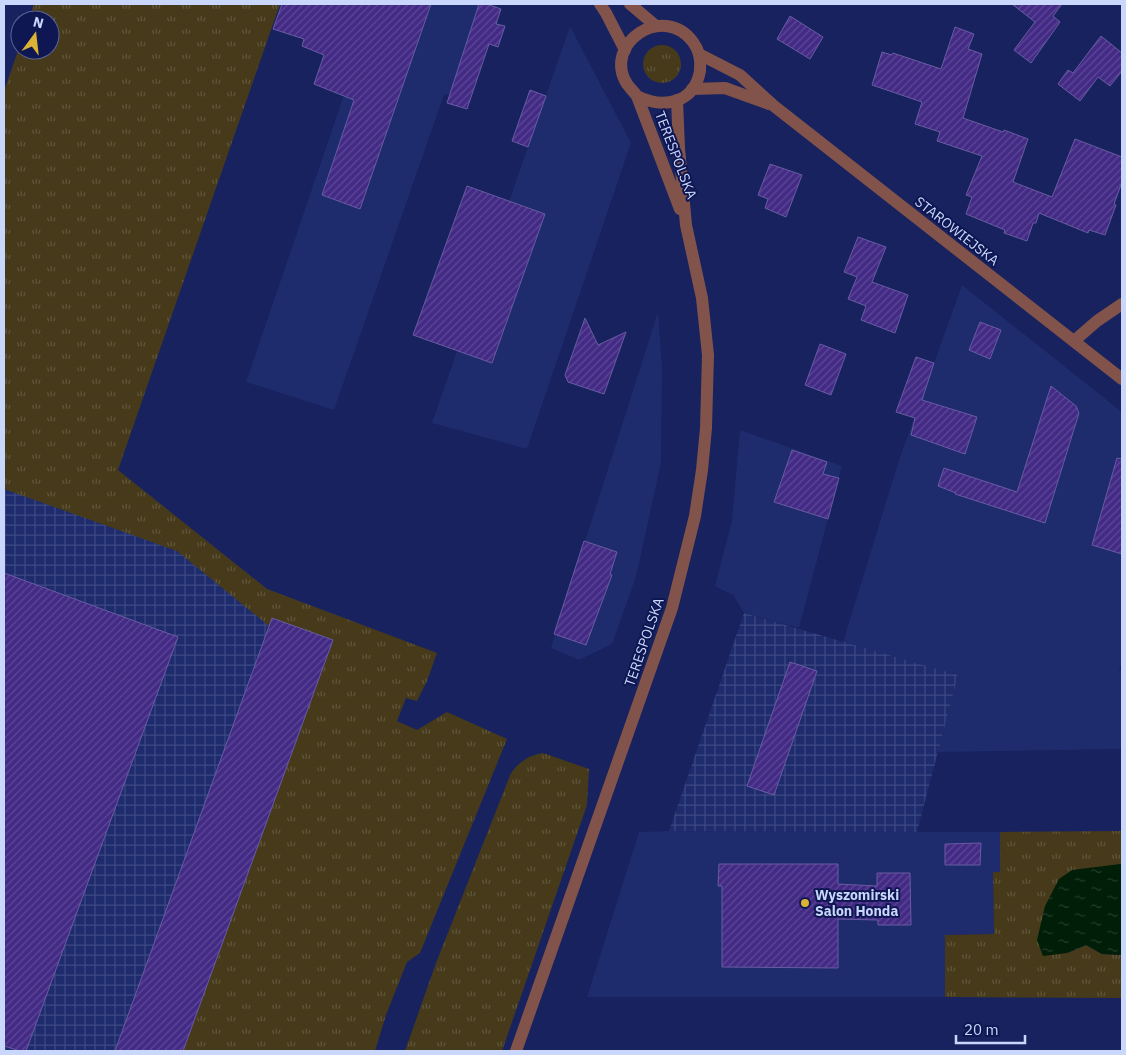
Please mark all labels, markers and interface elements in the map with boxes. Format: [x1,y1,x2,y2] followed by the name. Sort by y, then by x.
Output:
[10,10,60,60] north arrow
[31,12,46,32] text: N
[651,108,701,202] street label: TERESPOLSKA
[911,193,1003,269] street label: STAROWIEJSKA
[620,595,668,689] street label: TERESPOLSKA
[815,886,899,920] place label: Wyszomirski Salon Honda
[799,897,811,909] marker: Wyszomirski Salon Honda
[956,1012,1025,1044] scale bar
[964,1020,999,1039] text: 20 m

